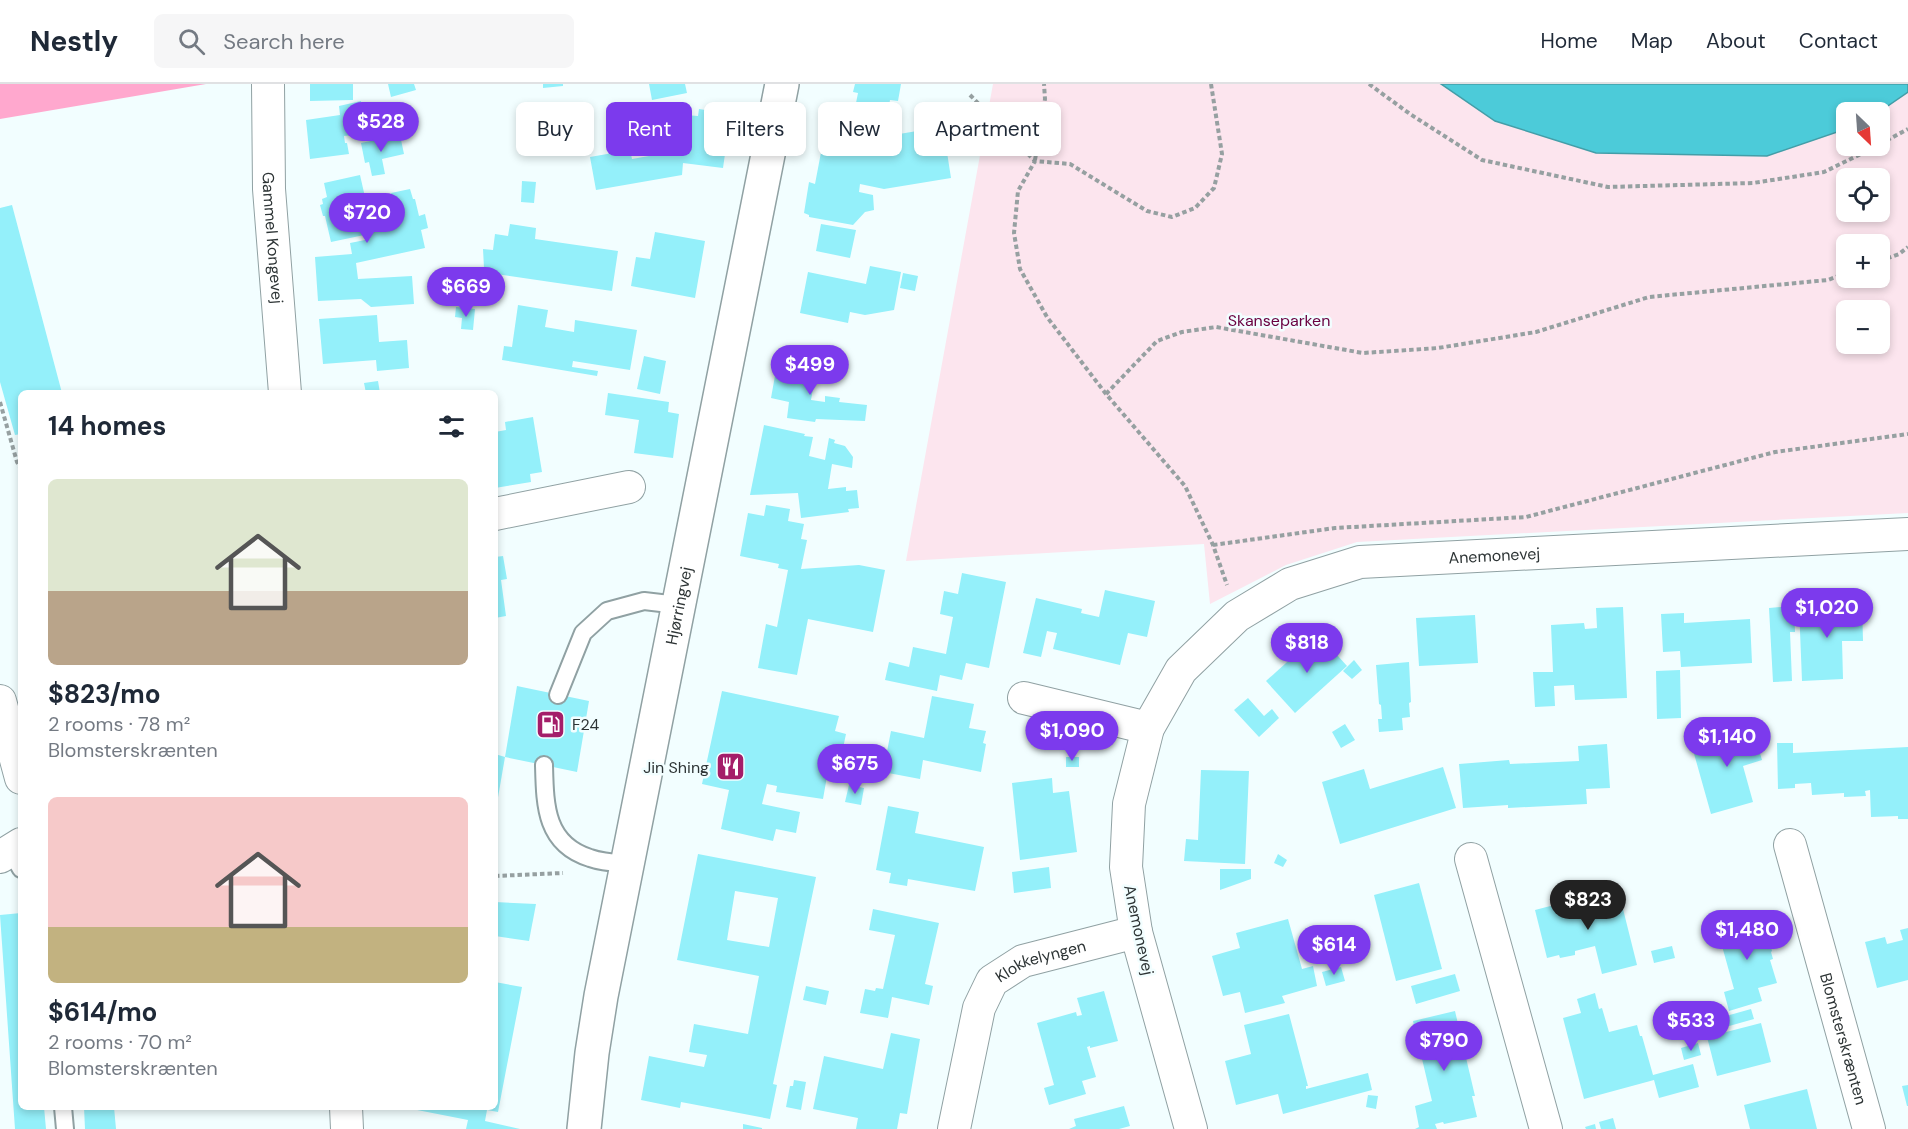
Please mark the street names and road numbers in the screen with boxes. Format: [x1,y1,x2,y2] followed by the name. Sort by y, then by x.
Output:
[258,172,288,305] street label: Gammel Kongevej
[1448,542,1541,568] street label: Anemonevej
[660,565,696,647] street label: Hjørringvej
[1119,883,1159,977] street label: Anemonevej
[991,935,1088,987] street label: Klokkelyngen
[1816,970,1872,1107] street label: Blomsterskrænten

